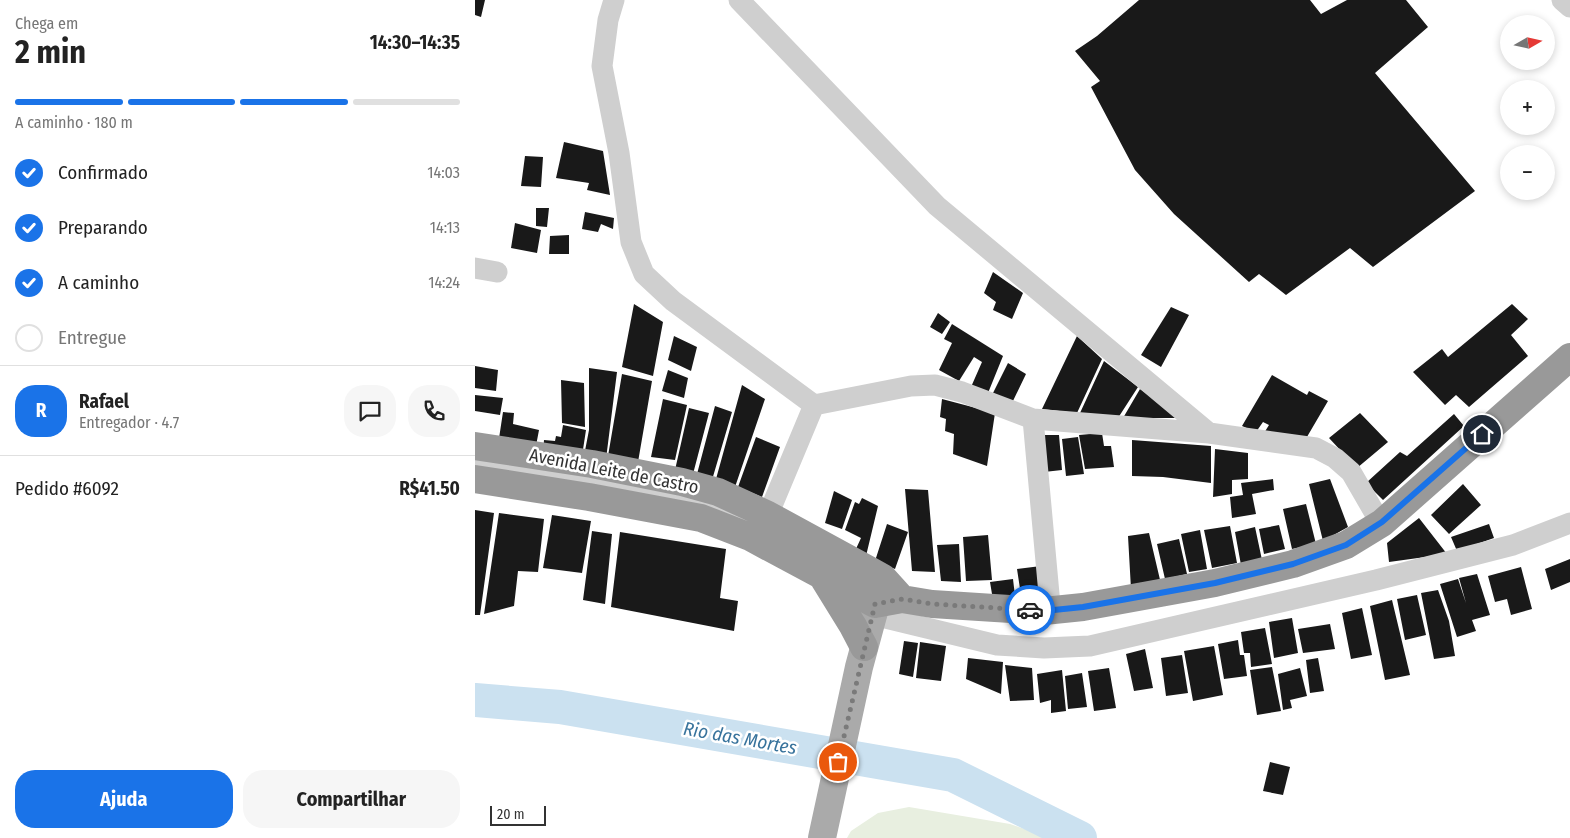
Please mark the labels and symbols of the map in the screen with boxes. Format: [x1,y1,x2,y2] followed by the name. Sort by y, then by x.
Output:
[1500,15,1555,70] north arrow
[1461,413,1503,455] pin
[527,444,701,498] street label: Avenida Leite de Castro
[1005,585,1055,635] courier
[682,717,798,759] water label: Rio das Mortes
[817,741,859,783] pin
[490,803,546,826] scale bar

